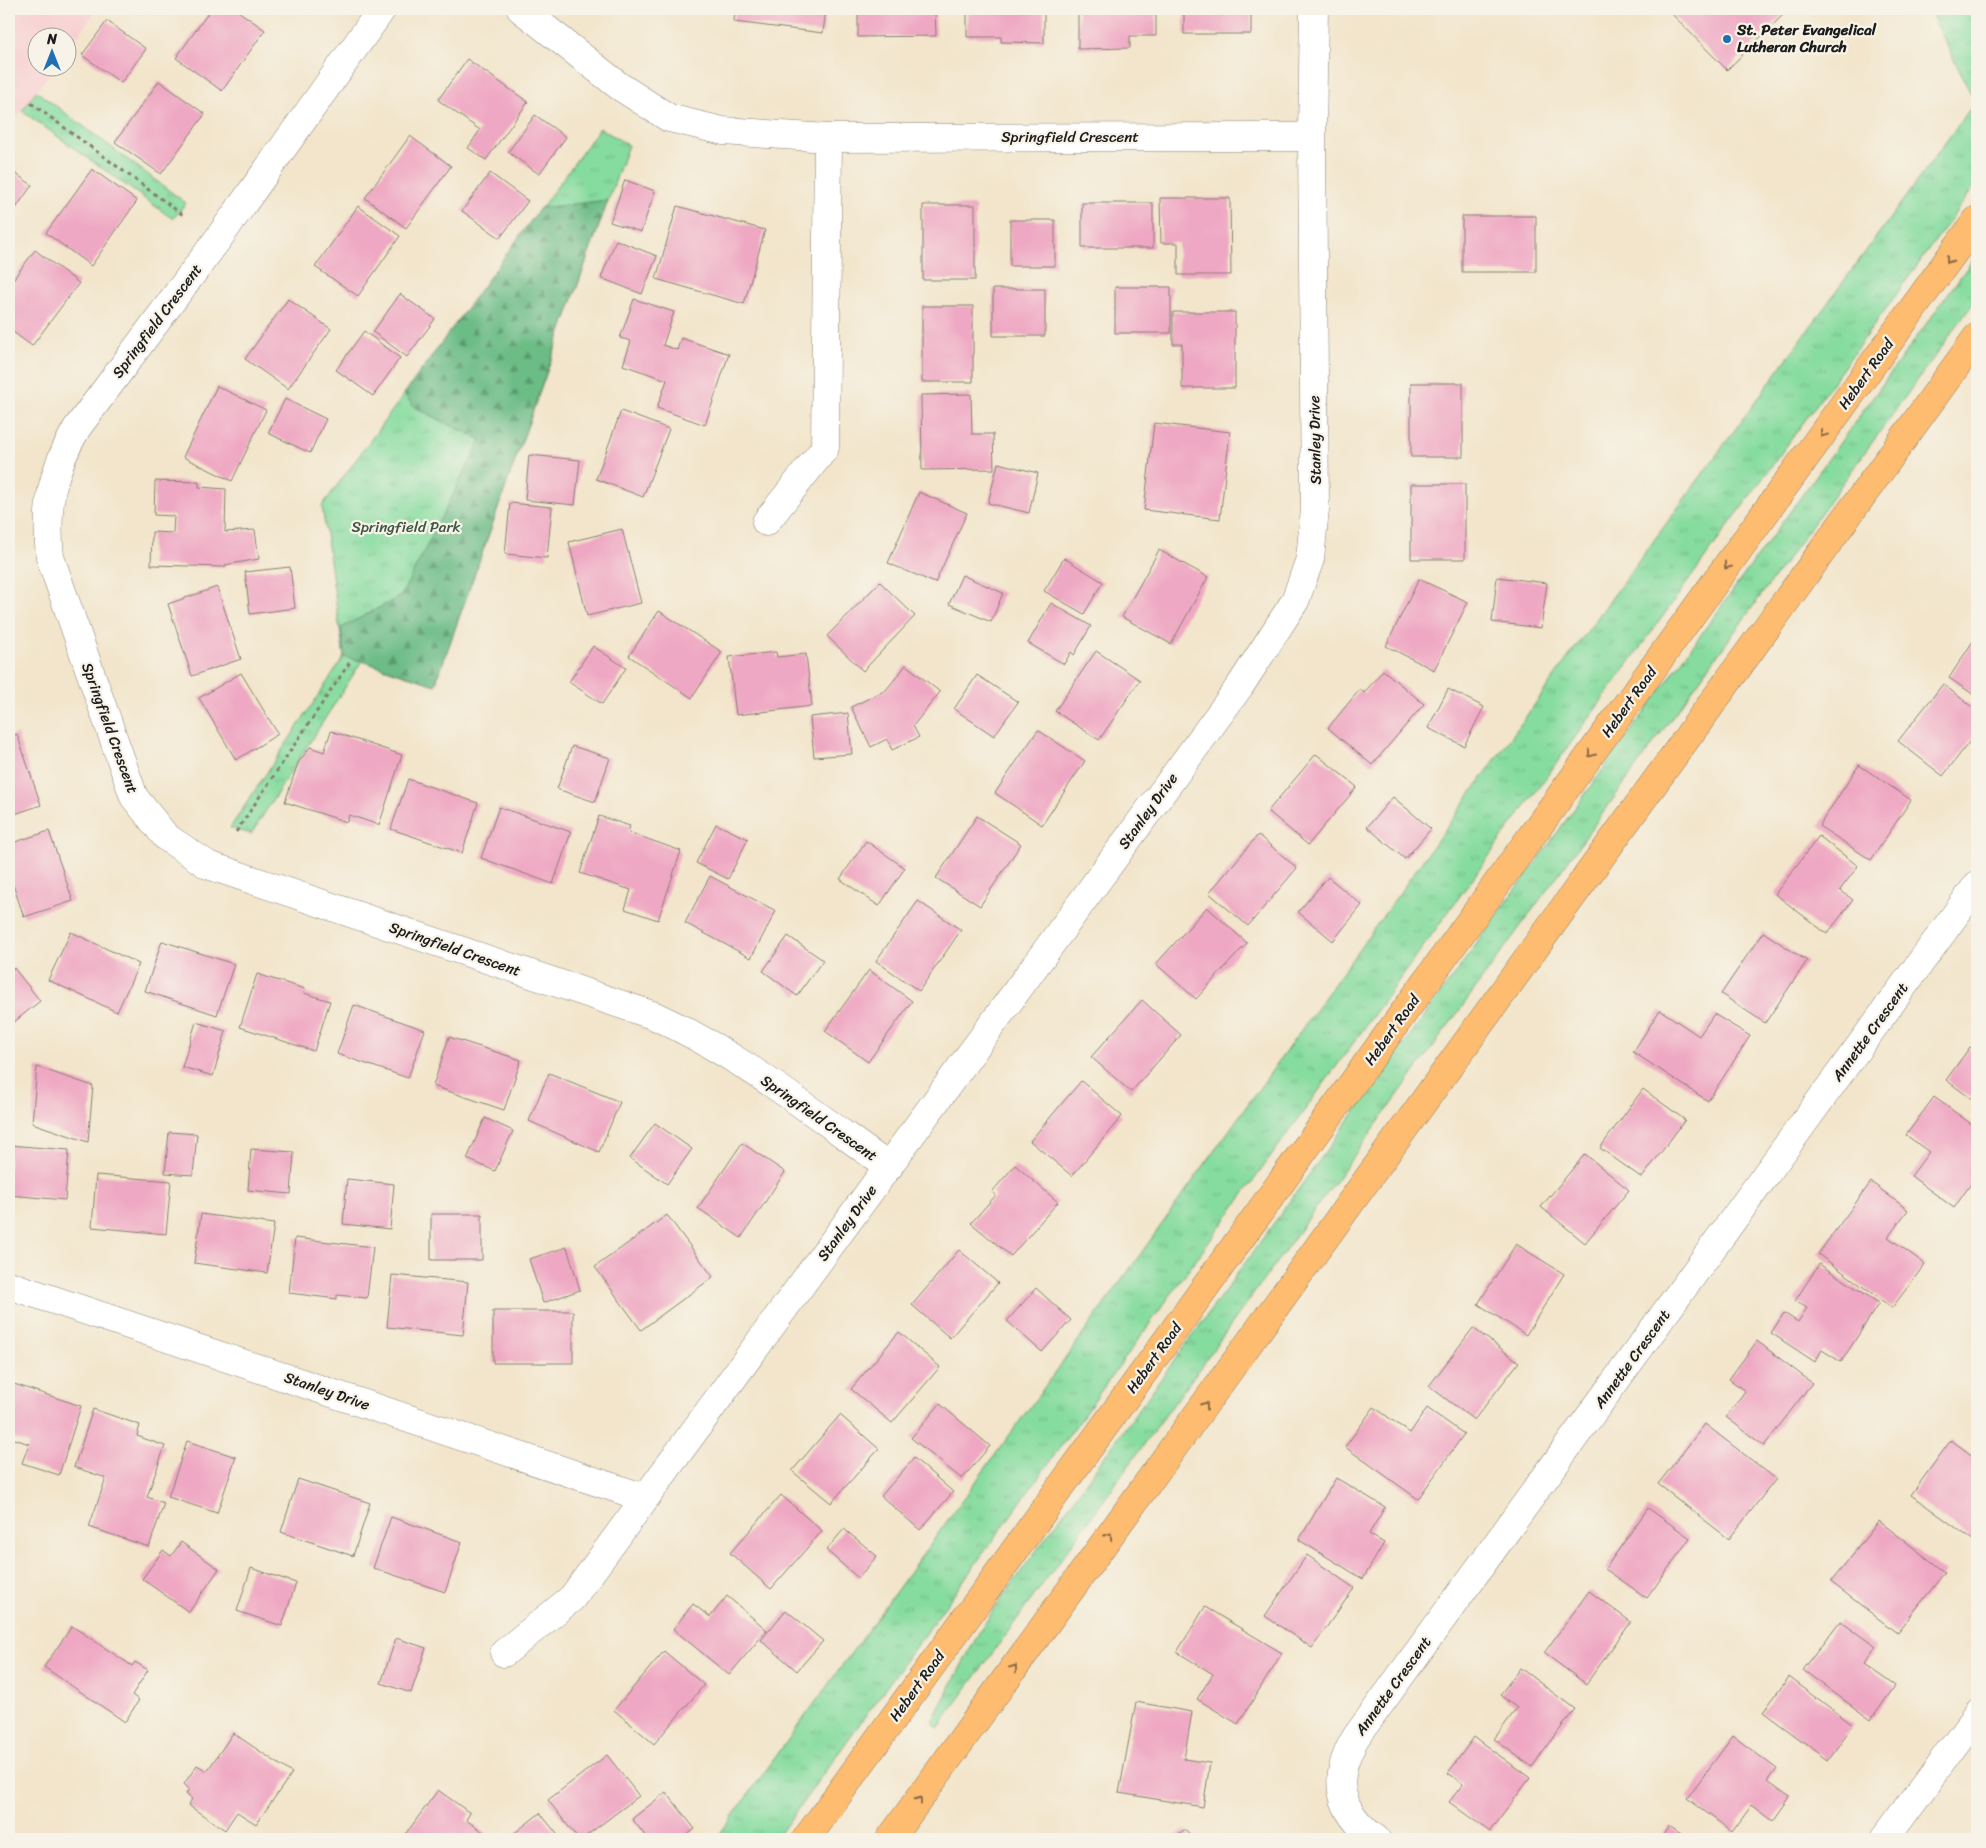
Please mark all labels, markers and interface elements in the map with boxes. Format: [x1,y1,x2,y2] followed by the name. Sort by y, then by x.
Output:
[1736,17,1877,60] place label: St. Peter Evangelical Lutheran Church
[46,27,57,52] text: N
[28,28,78,78] north arrow
[1721,33,1733,45] marker: St. Peter Evangelical Lutheran Church
[1001,124,1139,150] street label: Springfield Crescent
[1946,254,1955,264] one-way arrow
[105,258,209,384] street label: Springfield Crescent
[1831,332,1901,415] street label: Hebert Road
[1301,395,1329,485] street label: Stanley Drive
[1820,428,1828,437] one-way arrow
[352,514,461,540] park label: Springfield Park
[1724,560,1733,570] one-way arrow
[74,659,146,798] street label: Springfield Crescent
[1594,660,1664,743] street label: Hebert Road
[1588,748,1597,758] one-way arrow
[1111,767,1185,855] street label: Stanley Drive
[386,914,525,984] street label: Springfield Crescent
[1824,977,1915,1088] street label: Annette Crescent
[1357,988,1427,1071] street label: Hebert Road
[755,1068,883,1168] street label: Springfield Crescent
[810,1179,884,1267] street label: Stanley Drive
[1586,1304,1677,1415] street label: Annette Crescent
[1119,1316,1189,1399] street label: Hebert Road
[281,1364,374,1418] street label: Stanley Drive
[1199,1401,1208,1411] one-way arrow
[1103,1533,1113,1542] one-way arrow
[1347,1631,1438,1742] street label: Annette Crescent
[882,1644,952,1727] street label: Hebert Road
[1008,1664,1017,1674] one-way arrow
[913,1796,922,1806] one-way arrow

